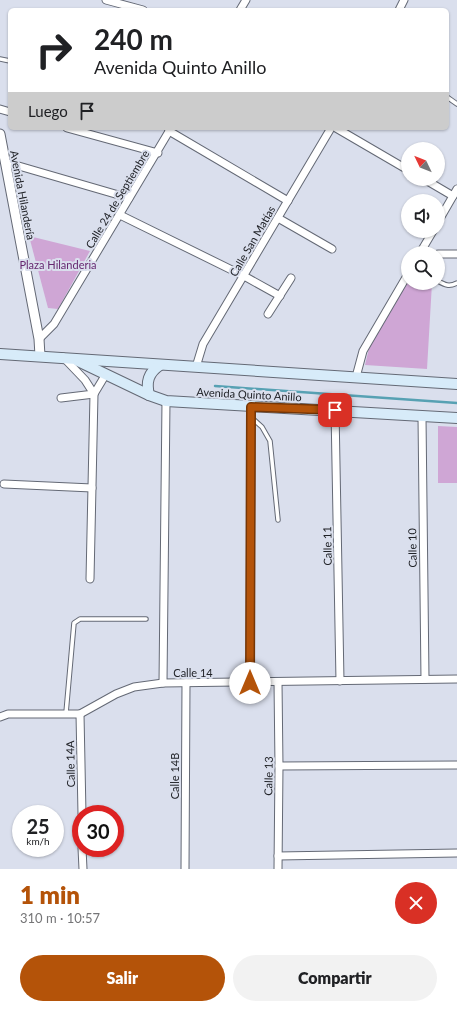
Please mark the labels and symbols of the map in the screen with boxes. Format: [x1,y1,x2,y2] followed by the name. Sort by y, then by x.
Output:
[401,142,445,186] north arrow
[83,147,152,250] street label: Calle 24 de Septiembre
[8,149,38,241] street label: Avenida Hilandería
[227,203,278,279] street label: Calle San Matías
[19,258,97,271] park label: Plaza Hilanderia
[196,385,302,403] street label: Avenida Quinto Anillo
[318,393,352,427] pin
[320,526,334,566] street label: Calle 11
[405,528,419,568] street label: Calle 10
[229,662,271,704] position arrow
[173,666,213,679] street label: Calle 14
[63,740,77,788] street label: Calle 14A
[168,753,181,799] street label: Calle 14B
[261,756,275,796] street label: Calle 13
[72,805,124,857] speed limit sign: 30

